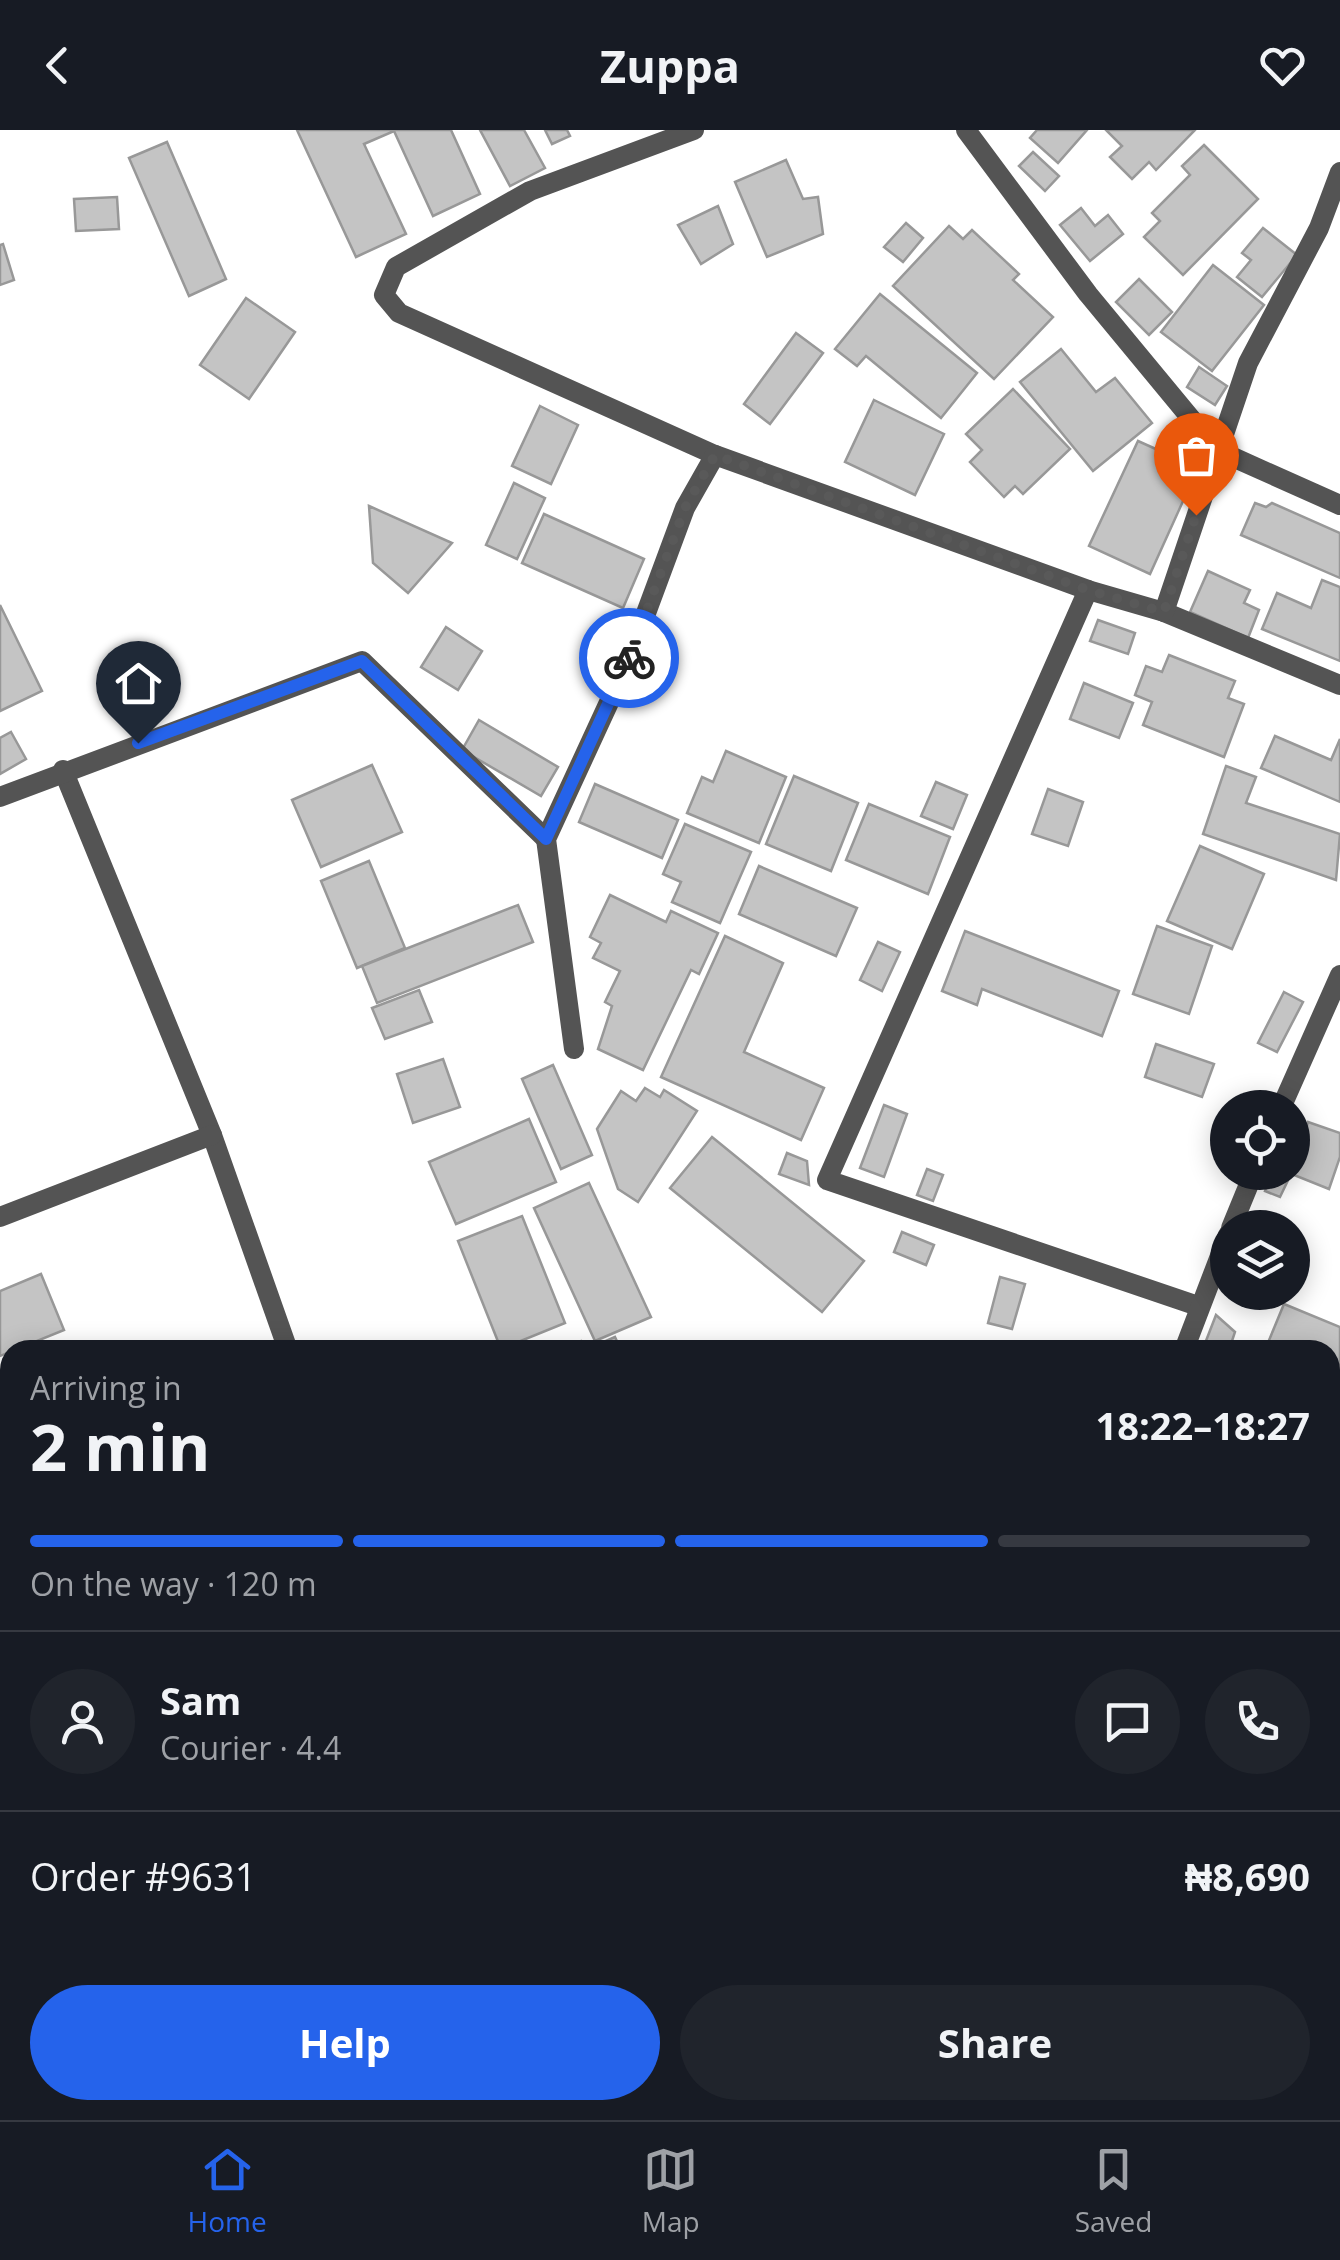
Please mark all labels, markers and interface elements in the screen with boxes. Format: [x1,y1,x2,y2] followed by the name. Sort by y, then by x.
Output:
[600,35,740,96] text: Zuppa
[30,38,85,93] icon: back
[1255,38,1310,93] icon: heart
[1154,413,1239,516] pin
[1169,428,1224,483] icon: bag
[579,608,679,708] courier
[602,631,657,686] icon: bike
[96,641,181,744] pin
[111,656,166,711] icon: home
[1210,1090,1310,1310] map controls
[1210,1090,1310,1190] button: locate
[1210,1210,1310,1310] button: layers
[30,1366,182,1409] text: Arriving in
[1096,1399,1310,1451] text: 18:22–18:27
[30,1402,210,1490] text: 2 min
[30,1562,317,1605] text: On the way · 120 m
[30,1669,135,1774] button: person
[1075,1669,1180,1774] button: chat
[1205,1669,1310,1774] button: phone
[160,1674,241,1726] text: Sam
[160,1726,341,1769] text: Courier · 4.4
[30,1850,257,1902] text: Order #9631
[1185,1850,1310,1902] text: ₦8,690
[30,1985,660,2100] button: Help
[680,1985,1310,2100] button: Share
[188,2142,267,2240] tab: Home
[642,2142,700,2240] tab: Map
[1075,2142,1152,2240] tab: Saved

